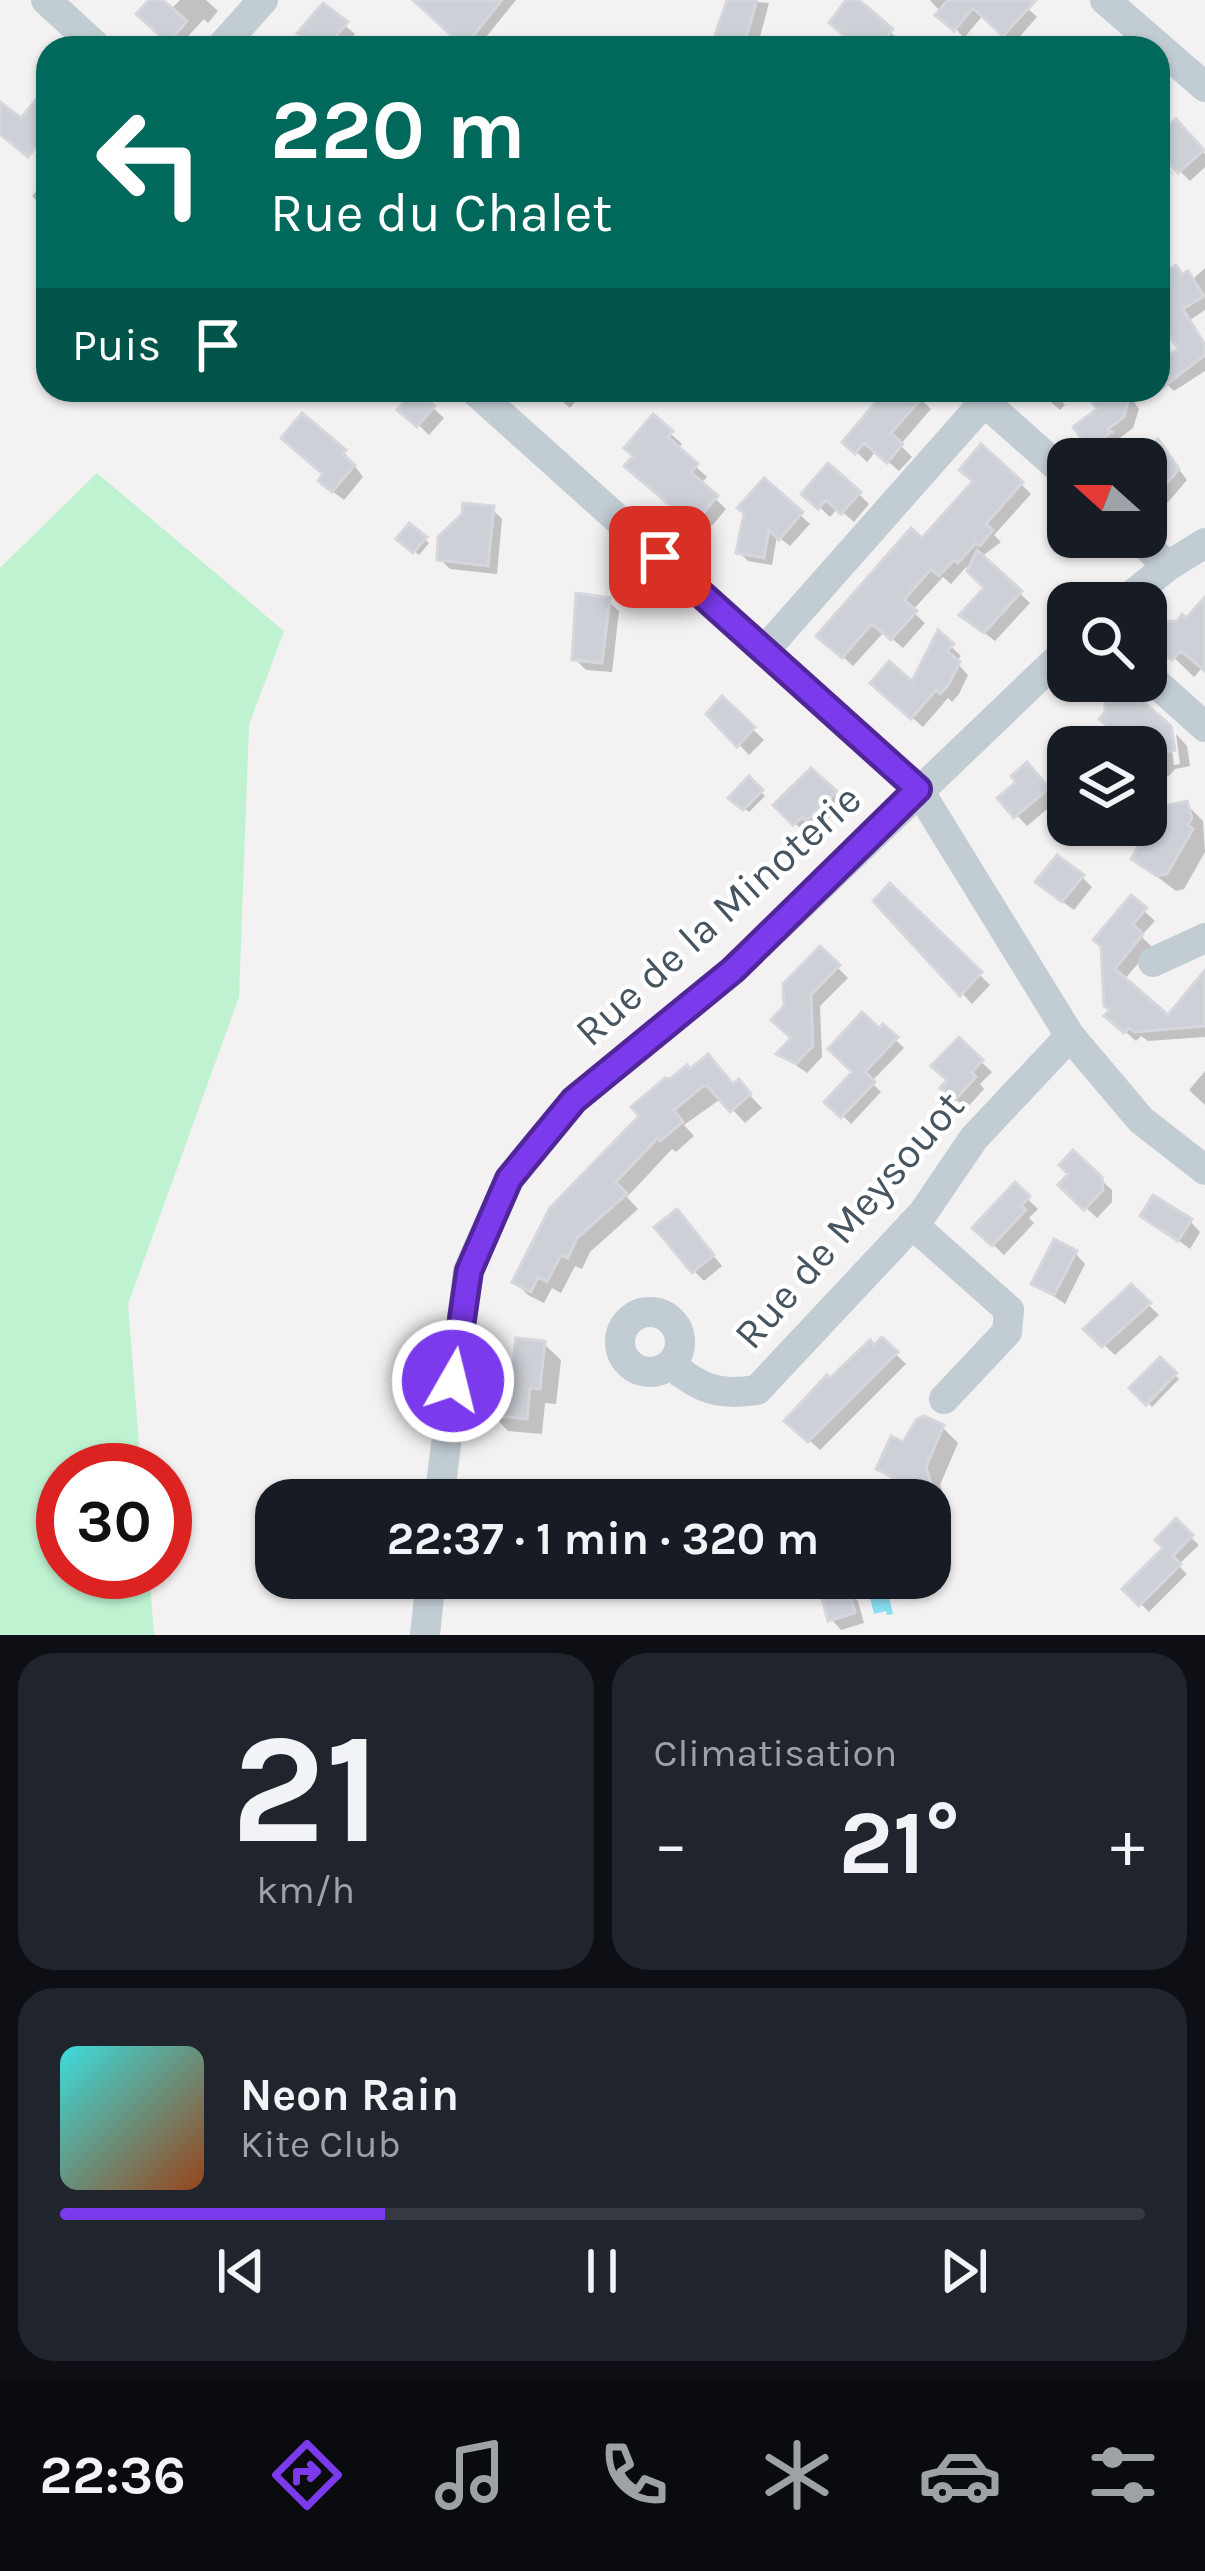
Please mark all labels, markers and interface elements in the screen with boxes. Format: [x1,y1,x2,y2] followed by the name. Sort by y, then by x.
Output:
[270,81,526,179] text: 220 m
[72,84,228,240] icon: left
[270,181,612,245] text: Rue du Chalet
[185,312,251,378] icon: arrive
[72,319,161,371] text: Puis
[1047,438,1167,558] north arrow
[1047,438,1167,846] map controls
[609,506,711,608] pin
[627,524,693,590] icon: arrive
[1047,582,1167,702] button: search
[1047,726,1167,846] button: layers
[565,774,871,1056] street label: Rue de la Minoterie
[724,1081,974,1359] street label: Rue de Meysouot
[390,1318,516,1444] position arrow
[36,1443,192,1599] speed limit sign: 30
[387,1513,819,1565] text: 22:37 · 1 min · 320 m
[231,1698,381,1880] text: 21
[654,1730,897,1776] text: Climatisation
[838,1790,960,1896] text: 21°
[654,1805,688,1883] text: −
[1110,1805,1145,1883] text: +
[256,1867,355,1913] text: km/h
[240,2069,459,2121] text: Neon Rain
[240,2121,401,2167] text: Kite Club
[208,2238,274,2304] icon: previous
[569,2238,635,2304] icon: pause
[931,2238,997,2304] icon: next
[265,2433,349,2517] icon: directions
[428,2433,512,2517] icon: music
[592,2433,676,2517] icon: phone
[755,2433,839,2517] icon: climate
[918,2433,1002,2517] icon: car
[1081,2433,1165,2517] icon: filters
[40,2443,186,2507] text: 22:36

